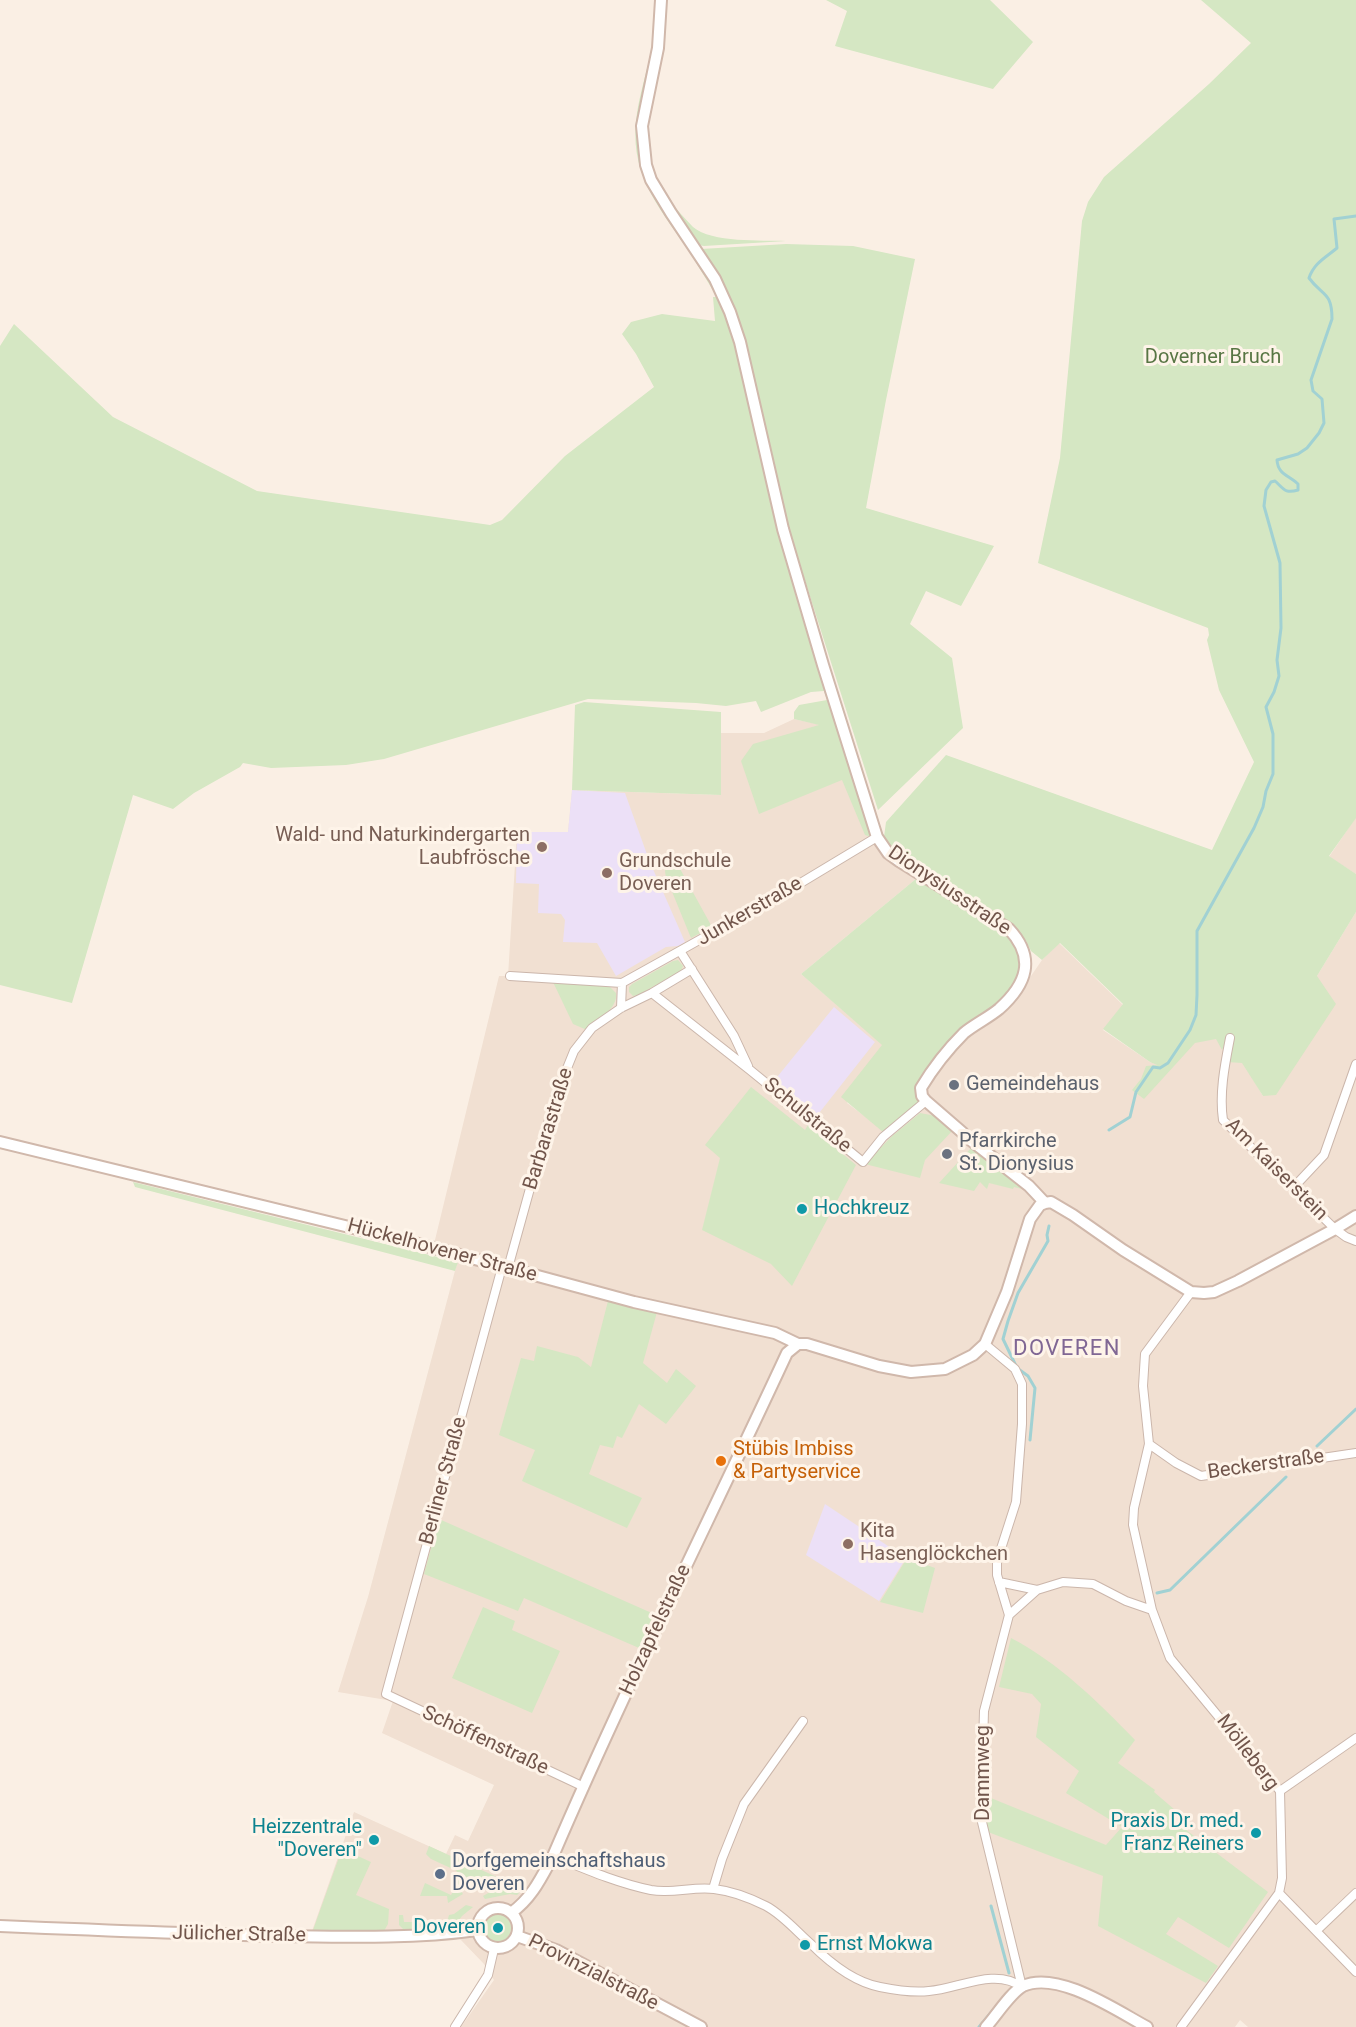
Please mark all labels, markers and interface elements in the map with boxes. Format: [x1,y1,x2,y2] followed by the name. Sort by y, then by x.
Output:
[1145,346,1281,370] park label: Doverner Bruch
[275,824,530,871] place label: Wald- und Naturkindergarten Laubfrösche
[535,840,549,854] marker: Wald- und Naturkindergarten Laubfrösche
[883,841,1015,941] street label: Dionysiusstraße
[619,850,731,897] place label: Grundschule Doveren
[600,866,614,880] marker: Grundschule Doveren
[693,872,807,952] street label: Junkerstraße
[519,1065,579,1193] street label: Barbarastraße
[758,1073,856,1159] street label: Schulstraße
[966,1073,1099,1097] place label: Gemeindehaus
[947,1078,961,1092] marker: Gemeindehaus
[1220,1114,1332,1226] street label: Am Kaiserstein
[959,1130,1074,1177] place label: Pfarrkirche St. Dionysius
[940,1147,954,1161] marker: Pfarrkirche St. Dionysius
[814,1197,909,1221] place label: Hochkreuz
[795,1202,809,1216] marker: Hochkreuz
[345,1214,539,1288] street label: Hückelhovener Straße
[1013,1336,1121,1362] district label: DOVEREN
[415,1415,473,1547] street label: Berliner Straße
[733,1438,861,1485] place label: Stübis Imbiss & Partyservice
[1206,1445,1326,1485] street label: Beckerstraße
[714,1454,728,1468] marker: Stübis Imbiss & Partyservice
[860,1520,1008,1567] place label: Kita Hasenglöckchen
[841,1537,855,1551] marker: Kita Hasenglöckchen
[615,1561,697,1699] street label: Holzapfelstraße
[418,1701,552,1781] street label: Schöffenstraße
[1211,1710,1283,1796] street label: Mölleberg
[972,1725,996,1821] street label: Dammweg
[1110,1810,1244,1857] place label: Praxis Dr. med. Franz Reiners
[252,1816,362,1863] place label: Heizzentrale "Doveren"
[1249,1826,1263,1840] marker: Praxis Dr. med. Franz Reiners
[367,1833,381,1847] marker: Heizzentrale "Doveren"
[452,1850,666,1897] place label: Dorfgemeinschaftshaus Doveren
[433,1867,447,1881] marker: Dorfgemeinschaftshaus Doveren
[413,1916,486,1940] place label: Doveren
[491,1921,505,1935] marker: Doveren
[172,1922,306,1948] street label: Jülicher Straße
[524,1930,662,2016] street label: Provinzialstraße
[817,1933,933,1957] place label: Ernst Mokwa
[798,1938,812,1952] marker: Ernst Mokwa

